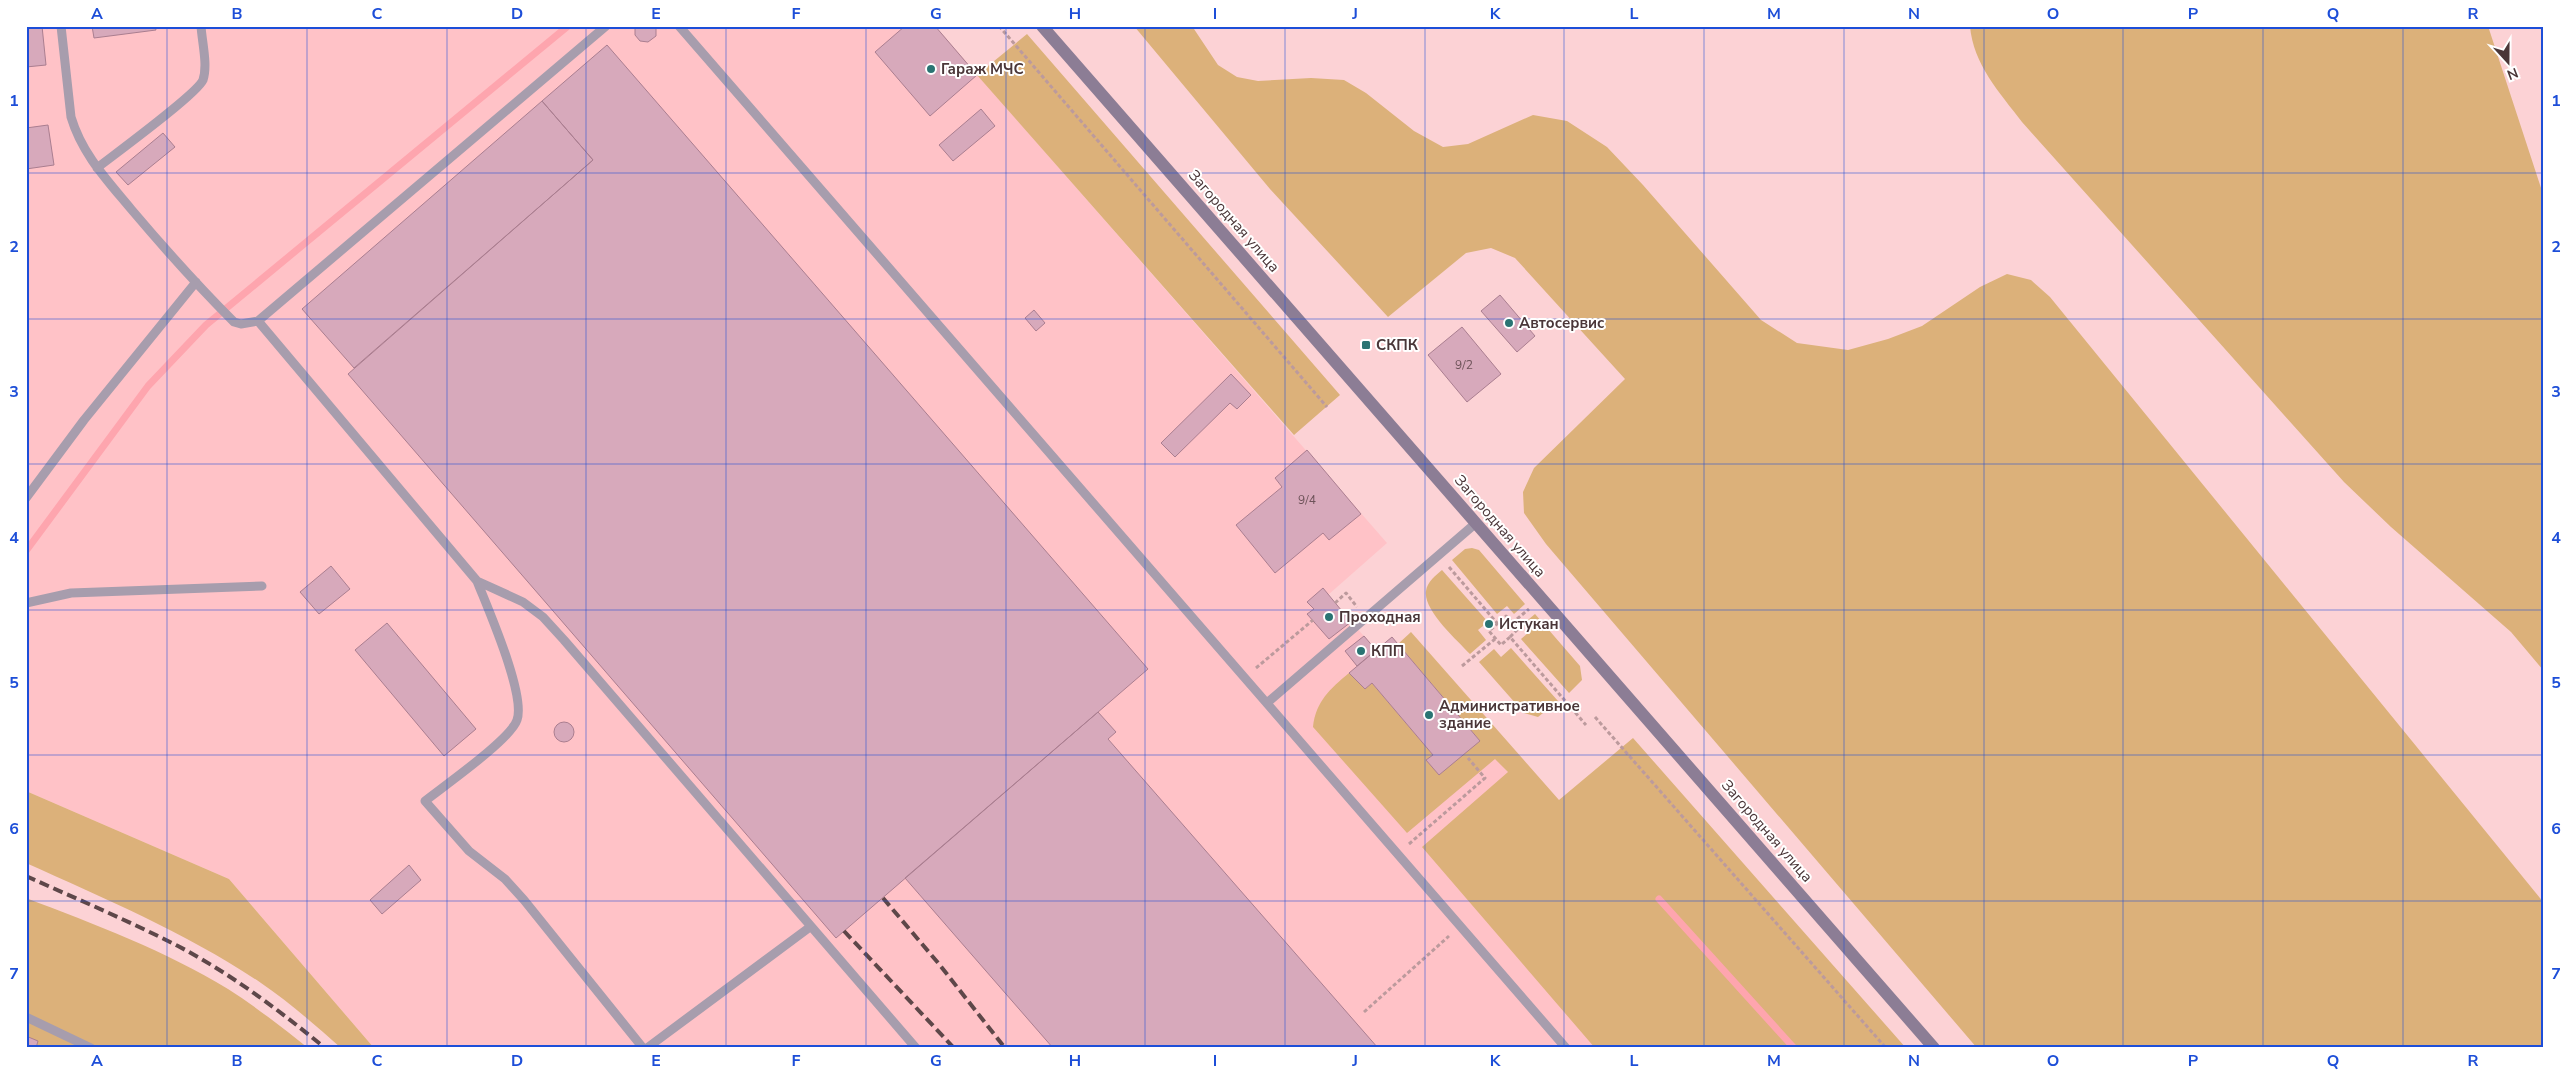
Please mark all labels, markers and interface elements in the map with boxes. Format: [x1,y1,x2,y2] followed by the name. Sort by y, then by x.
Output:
[91,3,103,25] text: A
[231,3,243,25] text: B
[372,3,383,25] text: C
[511,3,523,25] text: D
[651,3,661,25] text: E
[792,3,801,25] text: F
[930,3,942,25] text: G
[1069,3,1081,25] text: H
[1213,3,1217,25] text: I
[1351,3,1358,25] text: J
[1490,3,1502,25] text: K
[1630,3,1639,25] text: L
[1767,3,1781,25] text: M
[1908,3,1920,25] text: N
[2047,3,2059,25] text: O
[2188,3,2198,25] text: P
[2327,3,2339,25] text: Q
[2468,3,2479,25] text: R
[2482,38,2532,88] north arrow
[941,59,1024,79] place label: Гараж МЧС
[925,63,937,75] marker: Гараж МЧС
[2504,63,2521,84] text: N
[9,90,19,112] text: 1
[2551,90,2561,112] text: 1
[1184,166,1284,276] street label: Загородная улица
[9,236,19,258] text: 2
[2551,236,2561,258] text: 2
[1519,313,1604,333] place label: Автосервис
[1503,317,1515,329] marker: Автосервис
[1376,335,1419,355] place label: СКПК
[1360,339,1372,351] marker: СКПК
[1455,357,1473,373] house number: 9/2
[9,381,19,403] text: 3
[2551,381,2561,403] text: 3
[1450,471,1550,581] street label: Загородная улица
[1298,492,1316,508] house number: 9/4
[9,527,19,549] text: 4
[2551,527,2561,549] text: 4
[1339,607,1421,627] place label: Проходная
[1323,611,1335,623] marker: Проходная
[1499,614,1559,634] place label: Истукан
[1483,618,1495,630] marker: Истукан
[1371,641,1404,661] place label: КПП
[1355,645,1367,657] marker: КПП
[9,672,19,694] text: 5
[2551,672,2561,694] text: 5
[1439,696,1580,733] place label: Административное здание
[1423,709,1435,721] marker: Административное здание
[1717,776,1817,886] street label: Загородная улица
[9,818,19,840] text: 6
[2551,818,2561,840] text: 6
[9,963,19,985] text: 7
[2551,963,2561,985] text: 7
[91,1050,103,1072] text: A
[231,1050,243,1072] text: B
[372,1050,383,1072] text: C
[511,1050,523,1072] text: D
[651,1050,661,1072] text: E
[792,1050,801,1072] text: F
[930,1050,942,1072] text: G
[1069,1050,1081,1072] text: H
[1213,1050,1217,1072] text: I
[1351,1050,1358,1072] text: J
[1490,1050,1502,1072] text: K
[1630,1050,1639,1072] text: L
[1767,1050,1781,1072] text: M
[1908,1050,1920,1072] text: N
[2047,1050,2059,1072] text: O
[2188,1050,2198,1072] text: P
[2327,1050,2339,1072] text: Q
[2468,1050,2479,1072] text: R

